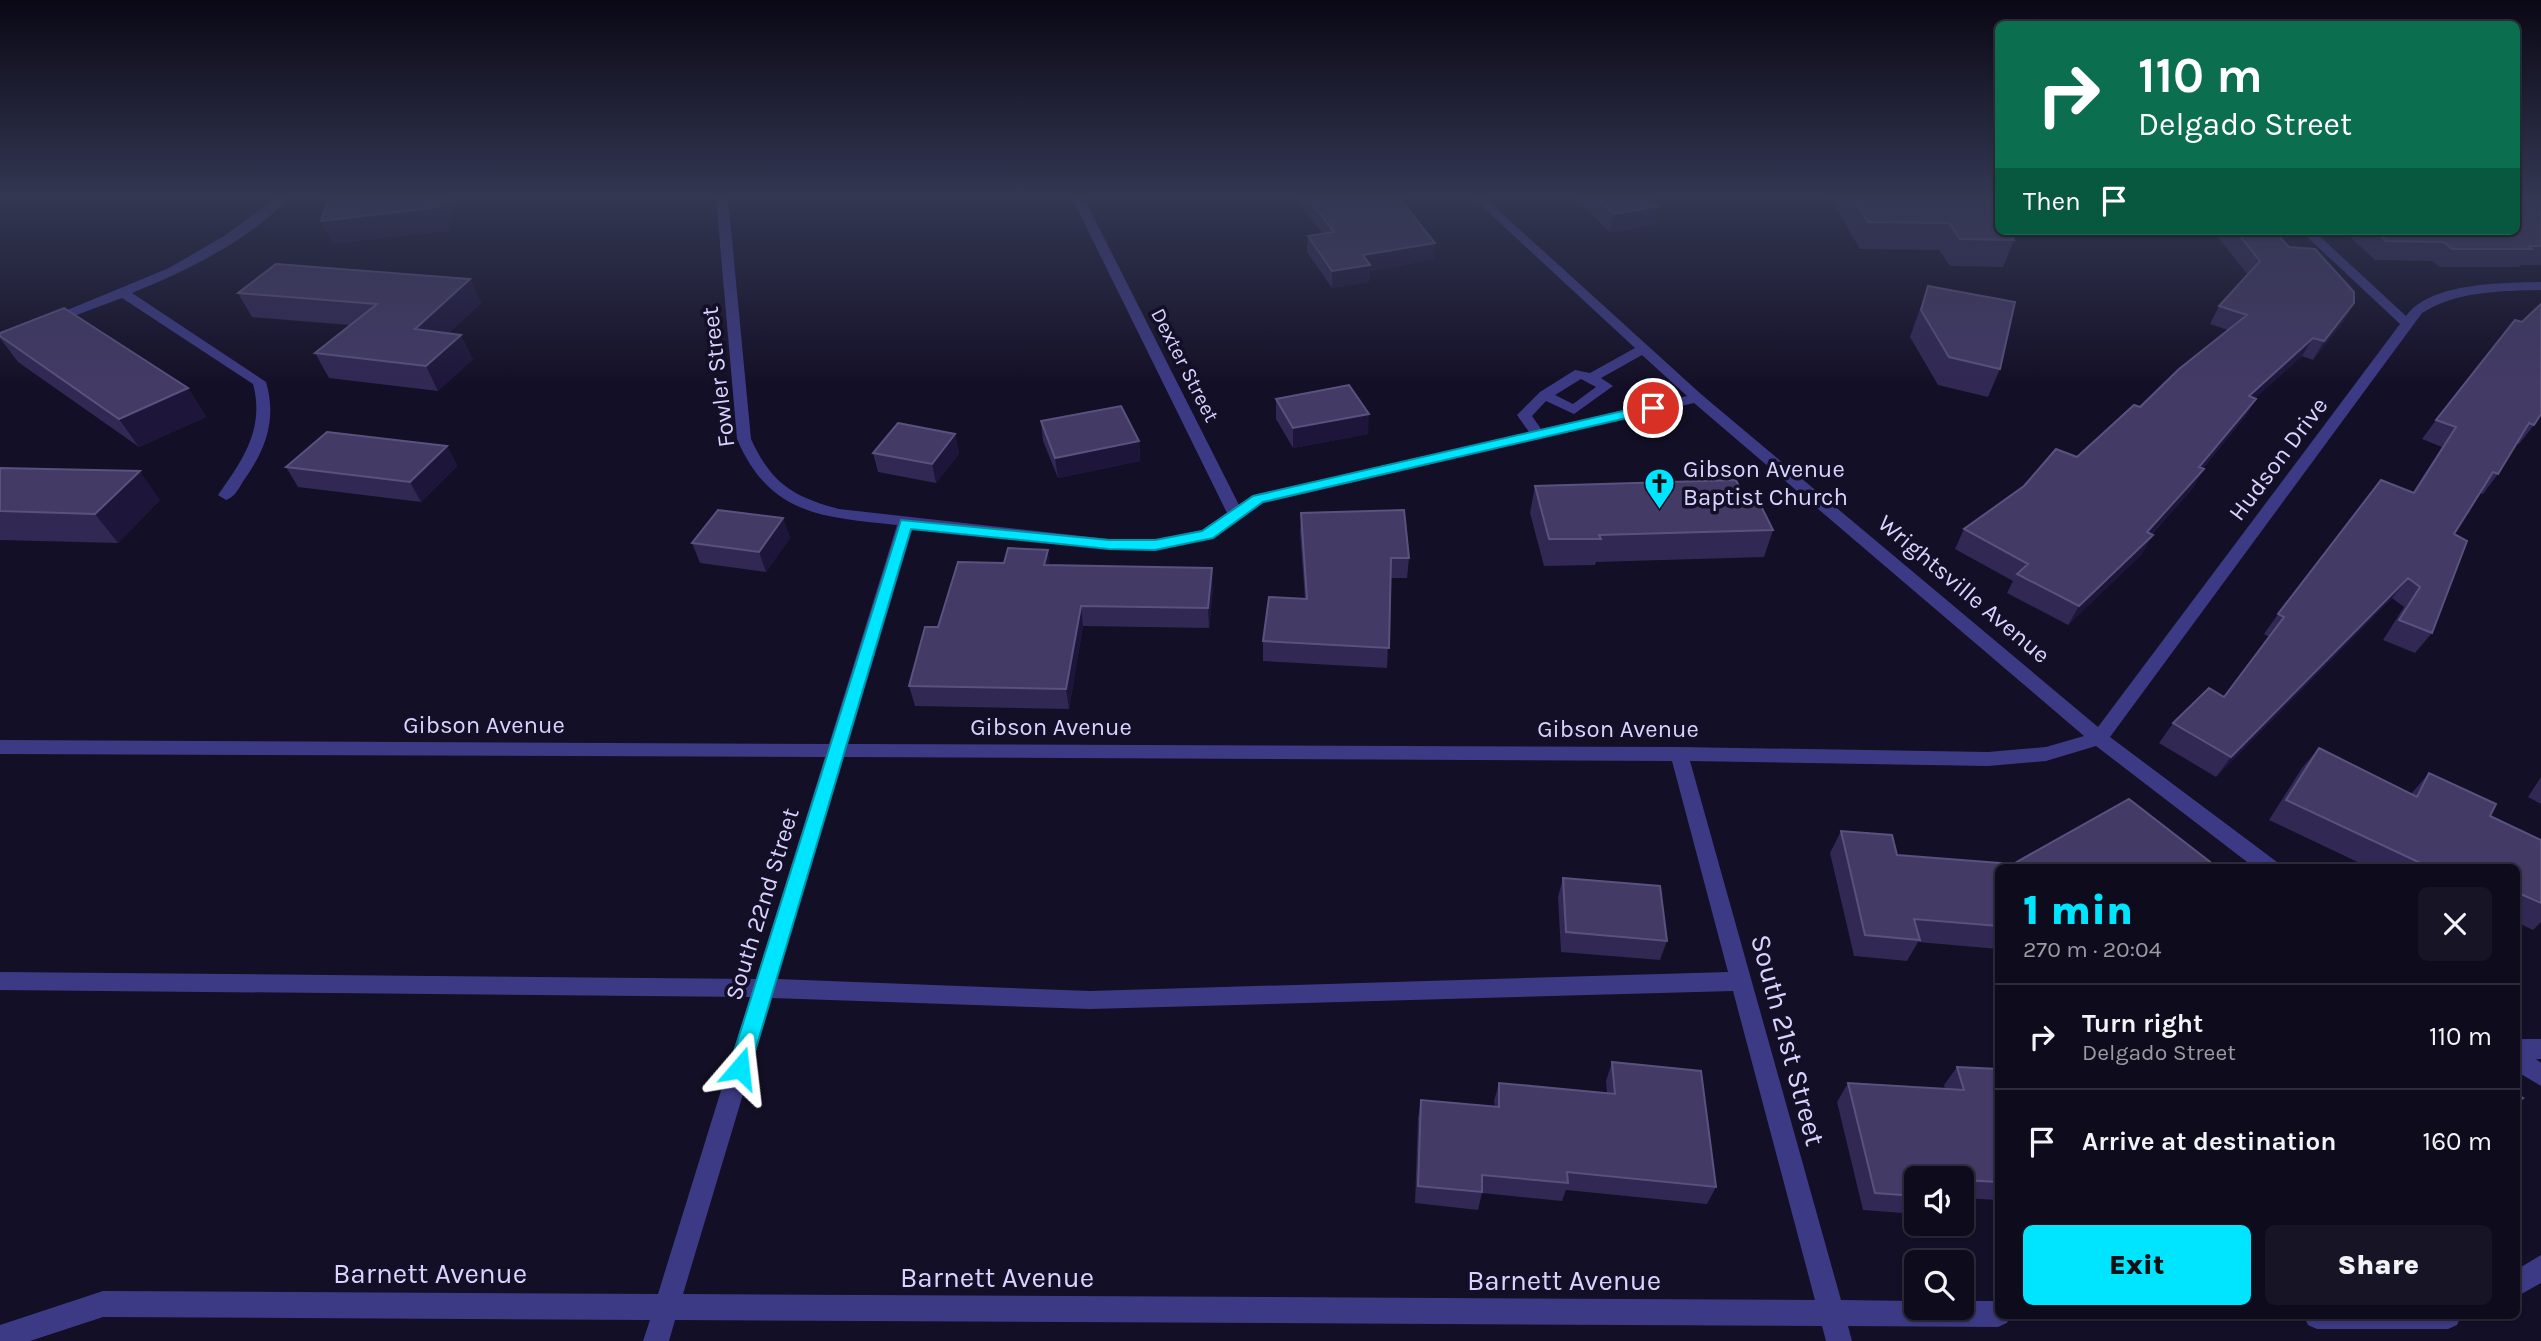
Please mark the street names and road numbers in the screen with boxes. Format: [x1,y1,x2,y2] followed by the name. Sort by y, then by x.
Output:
[1146,304,1224,426] street label: Dexter Street
[695,305,741,449] street label: Fowler Street
[2223,392,2333,526] street label: Hudson Drive
[1872,509,2056,669] street label: Wrightsville Avenue
[403,711,565,739] street label: Gibson Avenue
[970,713,1132,741] street label: Gibson Avenue
[1537,715,1699,743] street label: Gibson Avenue
[719,805,805,1003] street label: South 22nd Street
[1744,931,1832,1149] street label: South 21st Street
[333,1257,527,1290] street label: Barnett Avenue
[900,1261,1094,1294] street label: Barnett Avenue
[1467,1264,1661,1297] street label: Barnett Avenue

